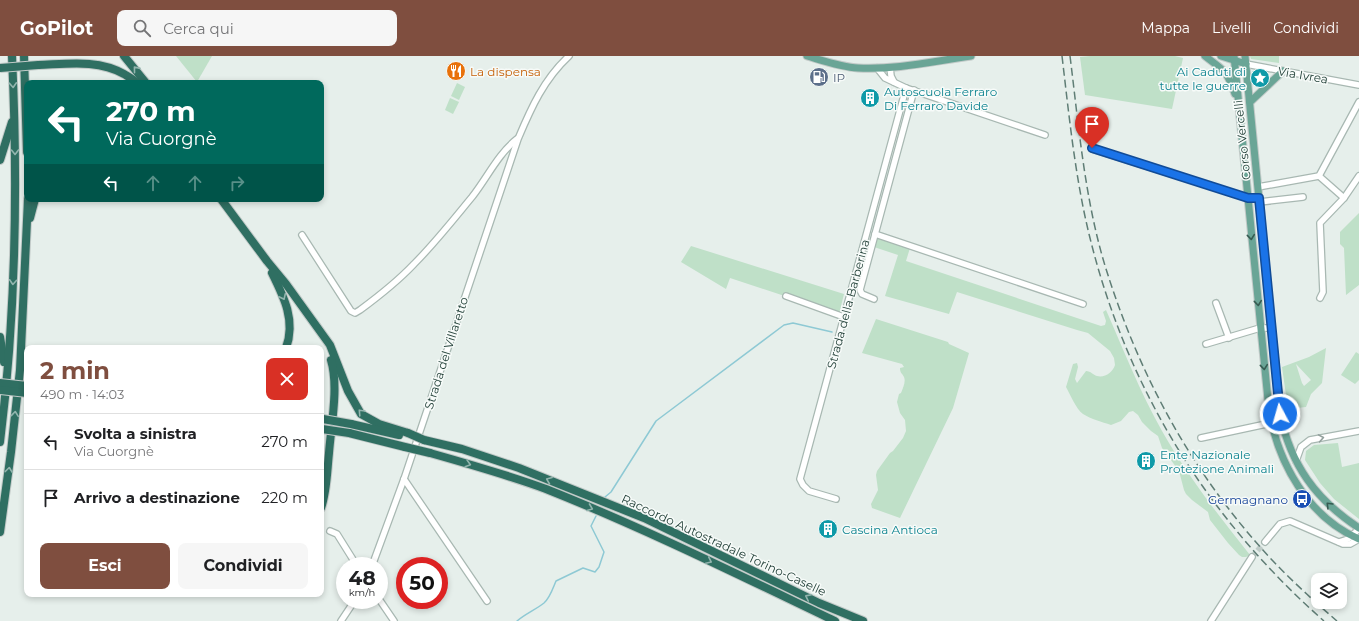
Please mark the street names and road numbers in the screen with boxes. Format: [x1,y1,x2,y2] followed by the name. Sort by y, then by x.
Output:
[1277,63,1329,87] street label: Via Ivrea
[1230,99,1254,181] street label: Corso Vercelli
[823,238,873,370] street label: Strada della Barberina
[421,295,471,411] street label: Strada del Villaretto
[619,491,829,599] street label: Raccordo Autostradale Torino-Caselle

